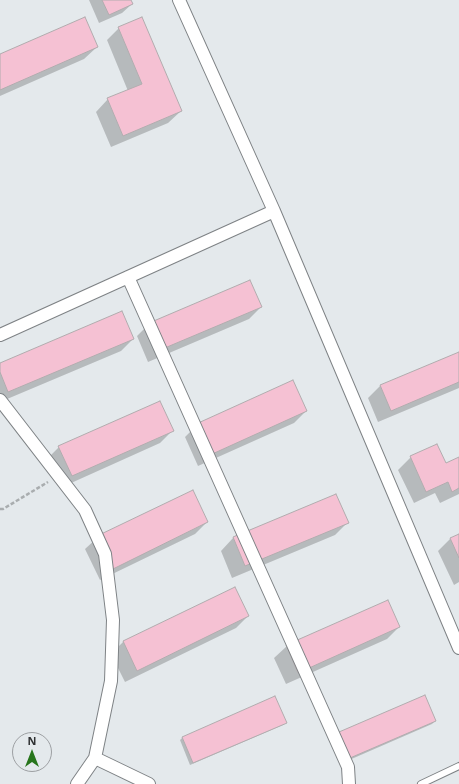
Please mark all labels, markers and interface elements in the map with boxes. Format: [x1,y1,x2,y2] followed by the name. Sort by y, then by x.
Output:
[12,732,52,772] north arrow
[28,733,36,748] text: N

